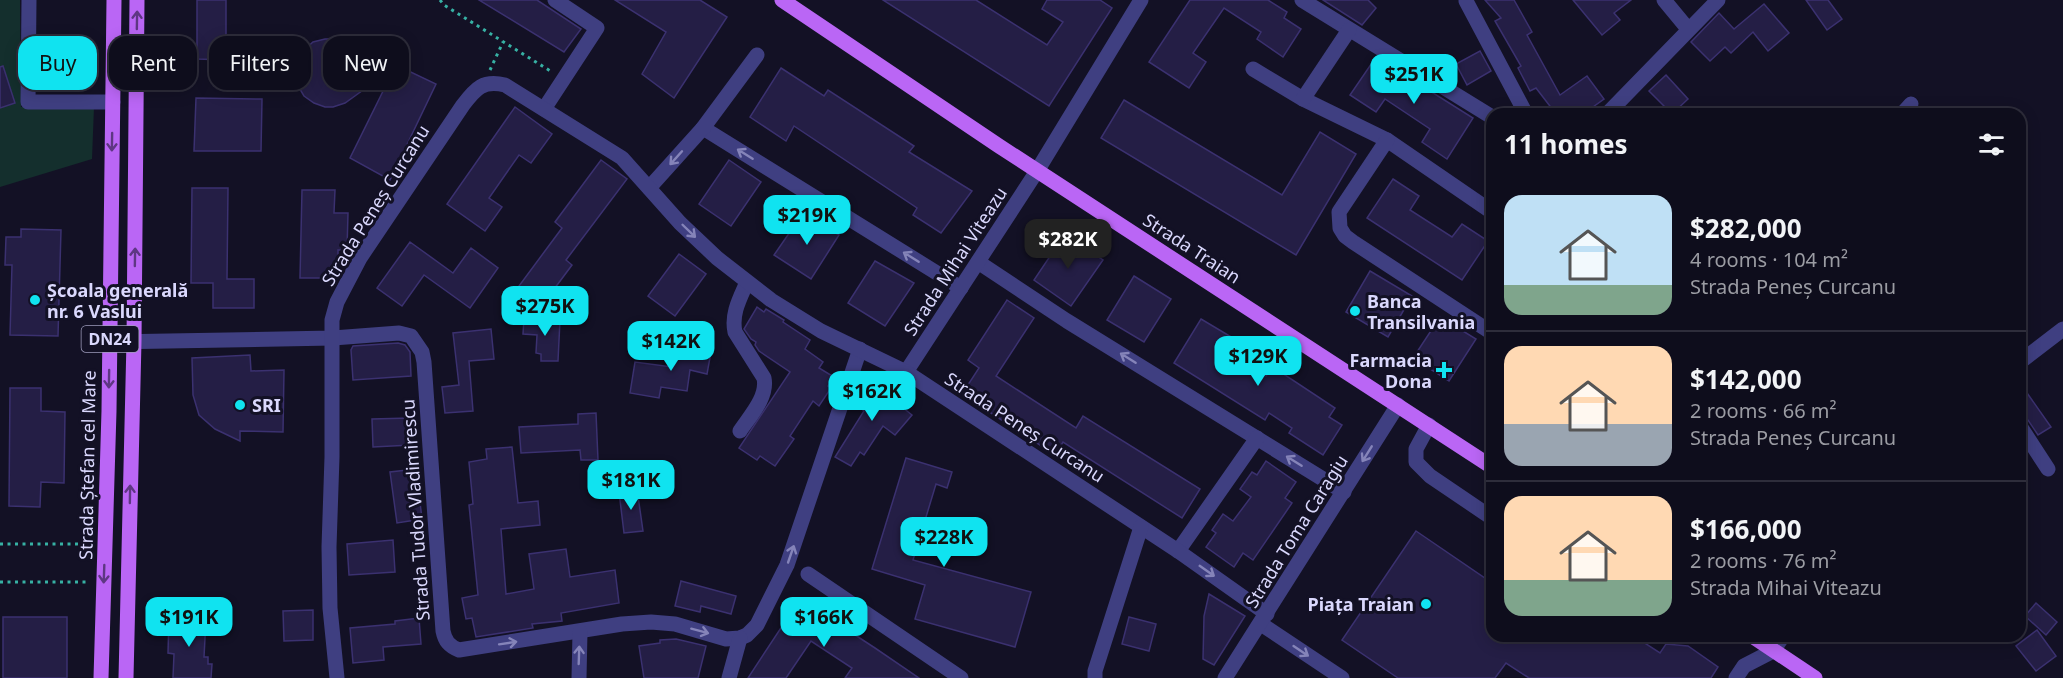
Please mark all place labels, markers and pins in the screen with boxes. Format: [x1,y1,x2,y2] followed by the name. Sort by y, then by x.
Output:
[1372,54,1456,105] pin: $251K
[765,195,849,246] pin: $219K
[1026,219,1110,270] pin: $282K
[47,278,188,323] place label: Școala generală nr. 6 Vaslui
[503,286,587,337] pin: $275K
[1367,289,1475,334] place label: Banca Transilvania
[28,293,42,307] marker: Școala generală nr. 6 Vaslui
[1348,304,1362,318] marker: Banca Transilvania
[629,321,713,372] pin: $142K
[1216,336,1300,387] pin: $129K
[1350,348,1432,393] place label: Farmacia Dona
[1437,363,1451,377] marker: Farmacia Dona
[830,371,914,422] pin: $162K
[252,393,281,417] place label: SRI
[233,398,247,412] marker: SRI
[589,460,673,511] pin: $181K
[902,517,986,568] pin: $228K
[1308,592,1414,616] place label: Piața Traian
[147,597,231,648] pin: $191K
[782,597,866,648] pin: $166K
[1419,597,1433,611] marker: Piața Traian

